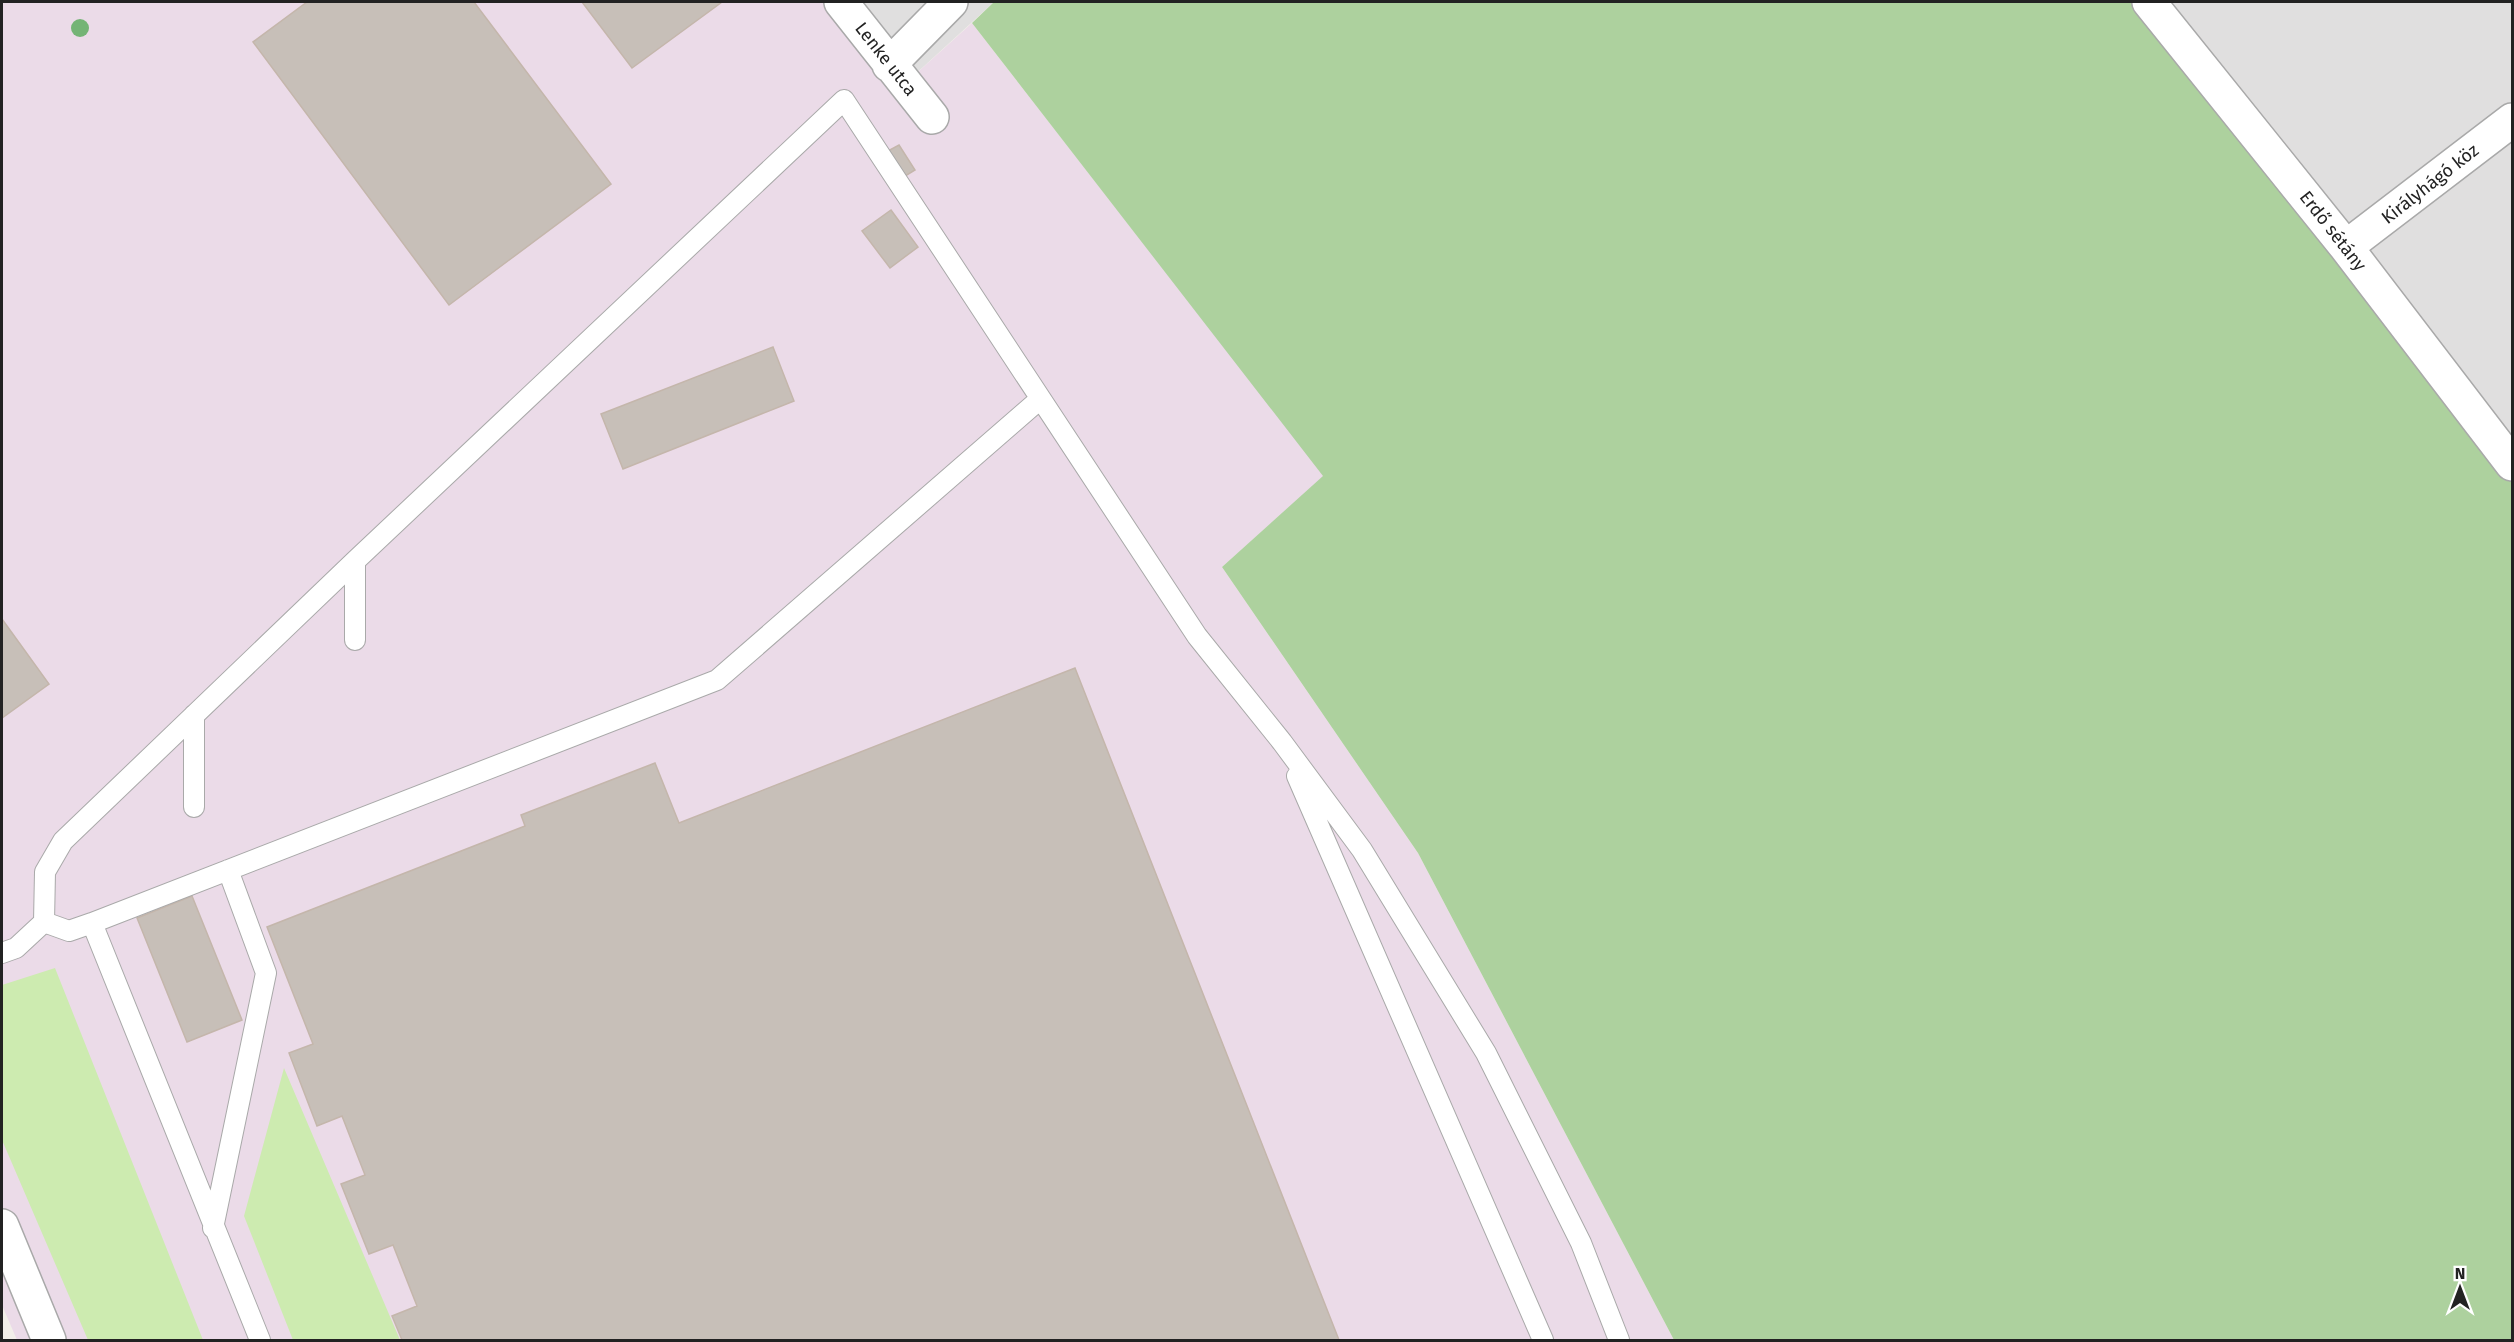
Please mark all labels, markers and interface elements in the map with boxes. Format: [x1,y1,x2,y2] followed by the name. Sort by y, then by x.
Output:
[850,18,922,100] street label: Lenke utca
[2377,139,2483,229] street label: Királyhágó köz
[2295,187,2371,276] street label: Erdő sétány
[2430,1258,2490,1318] north arrow
[2455,1264,2465,1283] text: N

